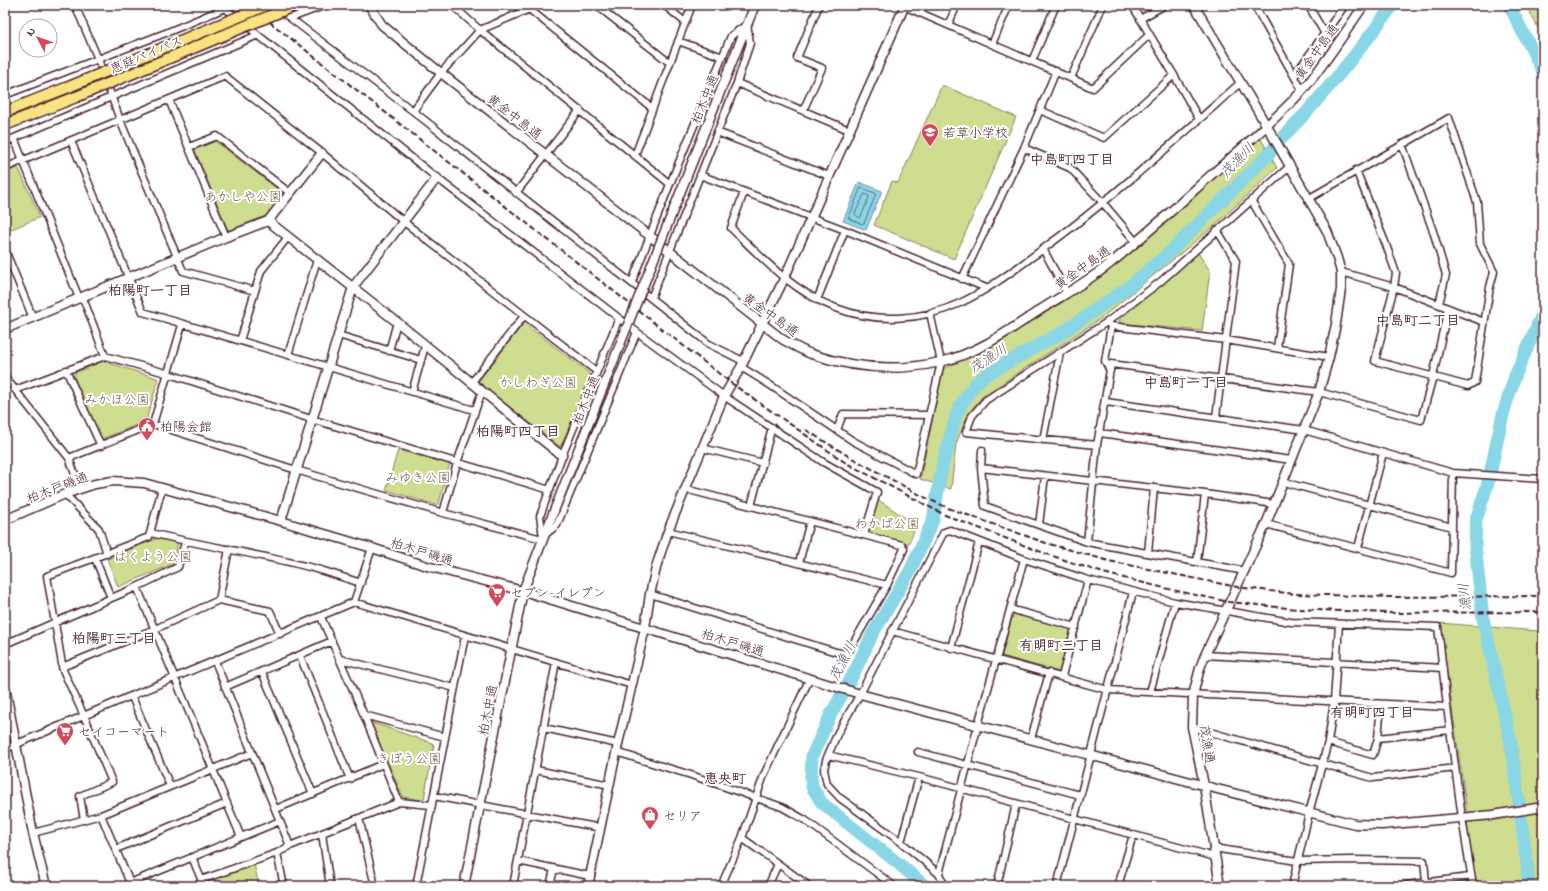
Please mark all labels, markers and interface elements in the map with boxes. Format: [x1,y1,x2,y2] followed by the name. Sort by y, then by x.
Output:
[18,18,58,58] north arrow
[1290,20,1344,84] street label: 黄金中島通
[23,24,40,40] text: N
[107,31,186,79] street label: 恵庭バイパス
[687,72,724,127] street label: 柏木中通
[483,90,546,145] street label: 黄金中島通
[920,122,940,147] school or university icon: 若草小学校
[943,124,1008,143] place label: 若草小学校
[1216,139,1260,183] water label: 茂漁川
[1030,150,1114,171] district label: 中島町四丁目
[204,188,282,207] park label: あかしや公園
[1051,242,1115,295] street label: 黄金中島通
[108,281,192,302] district label: 柏陽町一丁目
[738,288,802,342] street label: 黄金中島通
[1376,311,1460,332] district label: 中島町二丁目
[965,339,1012,380] water label: 茂漁川
[568,373,605,428] street label: 柏木中通
[1144,373,1228,394] district label: 中島町一丁目
[499,374,577,393] park label: かしわぎ公園
[84,391,150,410] park label: みかほ公園
[137,416,157,441] public building icon: 柏陽会館
[160,418,212,437] place label: 柏陽会館
[476,422,560,443] district label: 柏陽町四丁目
[24,468,91,509] street label: 柏木戸磯通
[385,469,451,488] park label: みゆき公園
[854,515,920,534] park label: わかば公園
[388,534,455,571] street label: 柏木戸磯通
[114,548,192,567] park label: はくよう公園
[487,582,507,607] supermarket icon: セブン-イレブン
[1454,582,1477,612] water label: 漁川
[510,584,606,603] place label: セブン-イレブン
[699,625,766,662] street label: 柏木戸磯通
[72,629,156,650] district label: 柏陽町三丁目
[1019,636,1103,657] district label: 有明町三丁目
[824,638,862,685] water label: 茂漁川
[474,683,503,738] street label: 柏木中通
[1330,703,1414,724] district label: 有明町四丁目
[55,721,75,746] supermarket icon: セイコーマート
[78,723,169,742] place label: セイコーマート
[1194,723,1219,765] street label: 茂漁通
[376,750,442,769] park label: きぼう公園
[704,769,746,790] district label: 恵央町
[640,805,660,830] shop icon: セリア
[663,807,702,826] place label: セリア

